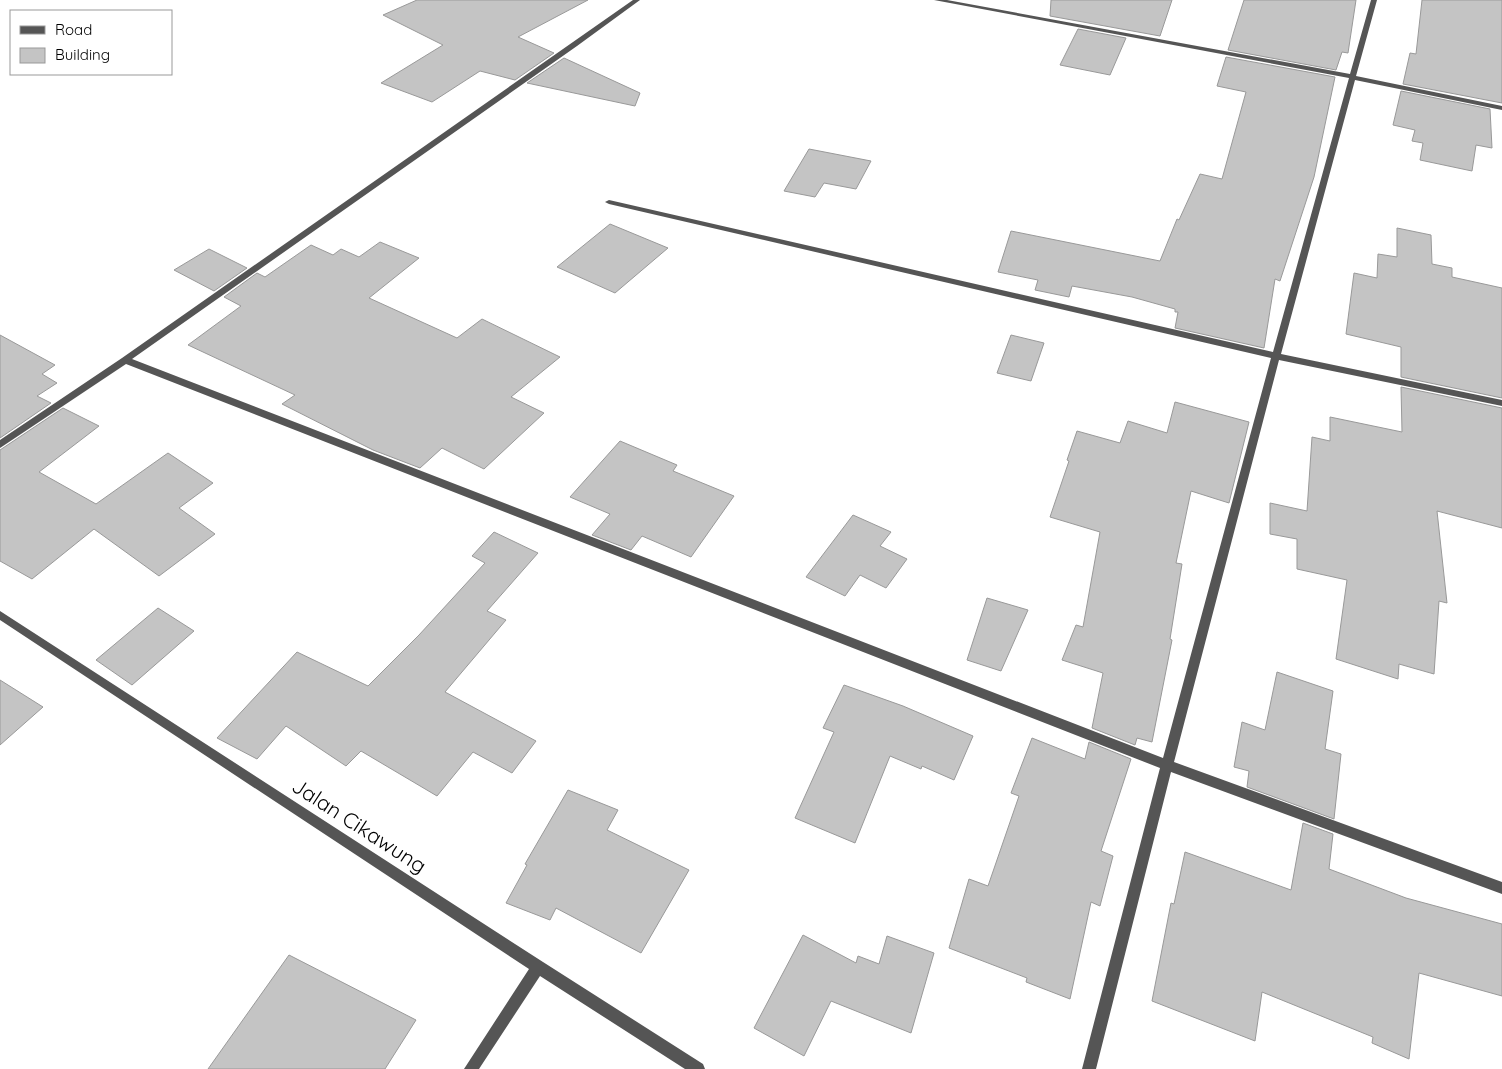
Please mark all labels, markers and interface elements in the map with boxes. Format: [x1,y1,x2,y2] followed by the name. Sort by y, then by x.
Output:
[10,10,172,75] legend
[55,20,92,39] text: Road
[55,45,110,64] text: Building
[287,772,432,878] street label: Jalan Cikawung

